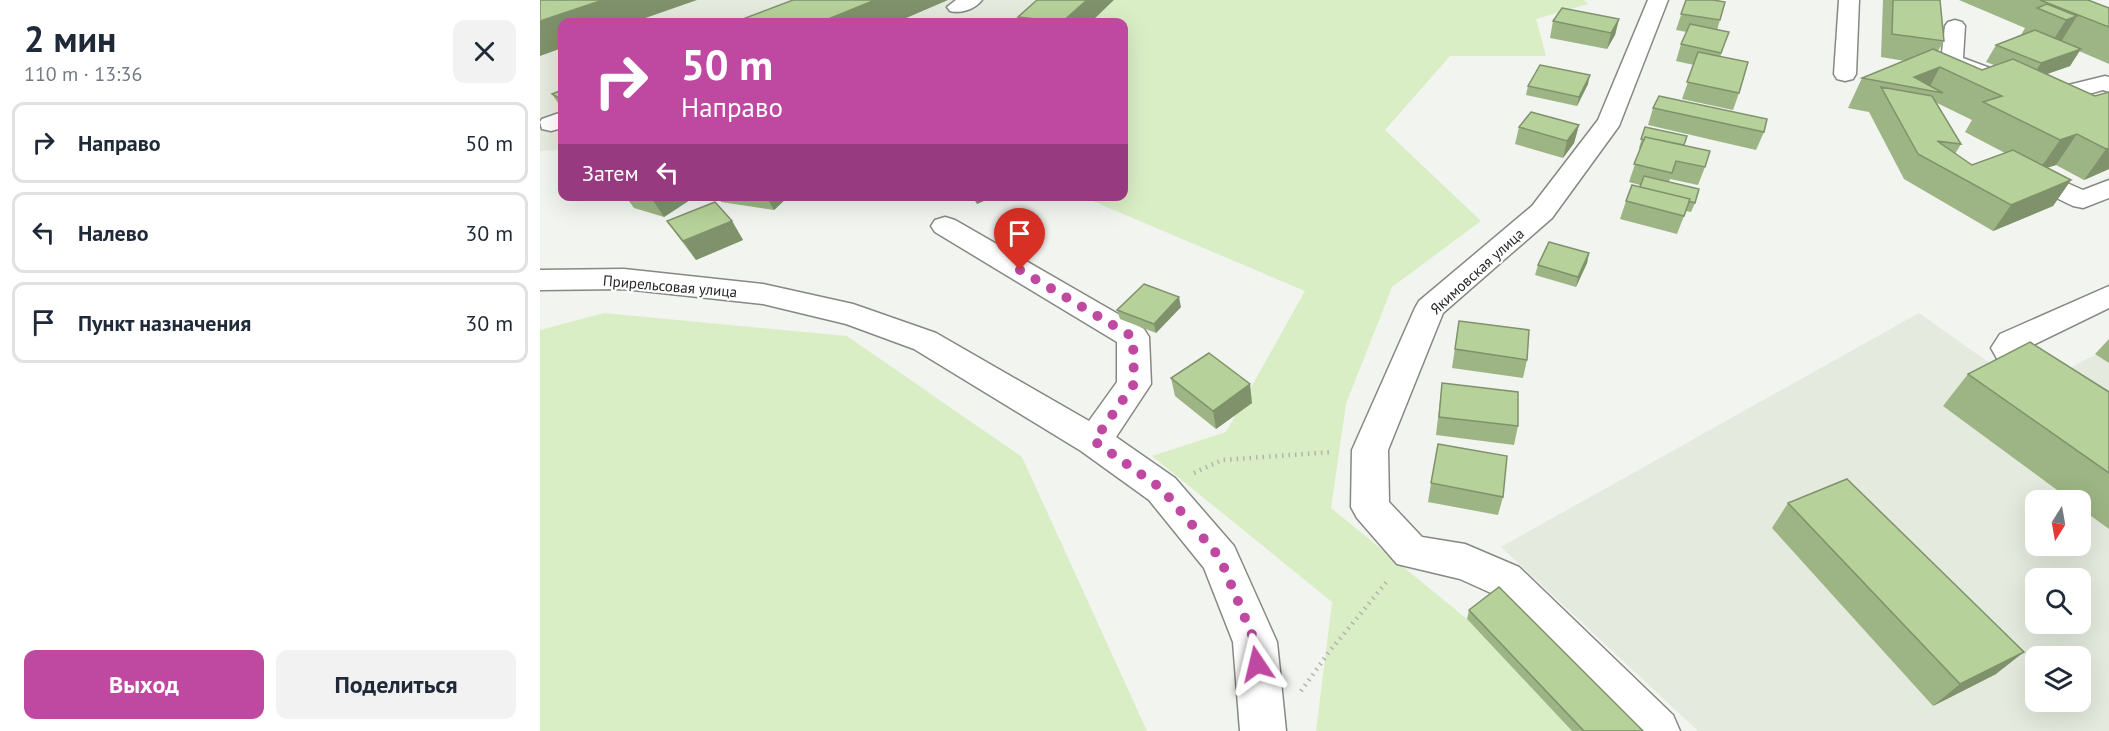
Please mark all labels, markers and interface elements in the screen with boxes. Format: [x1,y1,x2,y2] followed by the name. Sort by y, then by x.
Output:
[24,15,116,62] text: 2 мин
[453,20,516,83] button: close
[681,37,773,92] text: 50 m
[582,42,660,120] icon: right
[24,61,142,87] text: 110 m · 13:36
[681,90,783,124] text: Направо
[27,126,60,159] icon: right
[78,129,161,157] text: Направо
[465,129,513,157] text: 50 m
[651,156,684,189] icon: left
[582,159,639,187] text: Затем
[994,208,1045,270] pin
[27,216,60,249] icon: left
[1003,217,1036,250] icon: arrive
[78,219,149,247] text: Налево
[465,219,513,247] text: 30 m
[1426,224,1528,318] street label: Якимовская улица
[602,271,738,301] street label: Прирельсовая улица
[27,306,60,339] icon: arrive
[78,309,251,337] text: Пункт назначения
[465,309,513,337] text: 30 m
[2025,490,2091,556] north arrow
[2025,490,2091,712] map controls
[2025,568,2091,634] button: search
[1225,632,1289,696] position arrow
[2025,646,2091,712] button: layers
[24,650,264,719] button: Выход
[276,650,516,719] button: Поделиться

